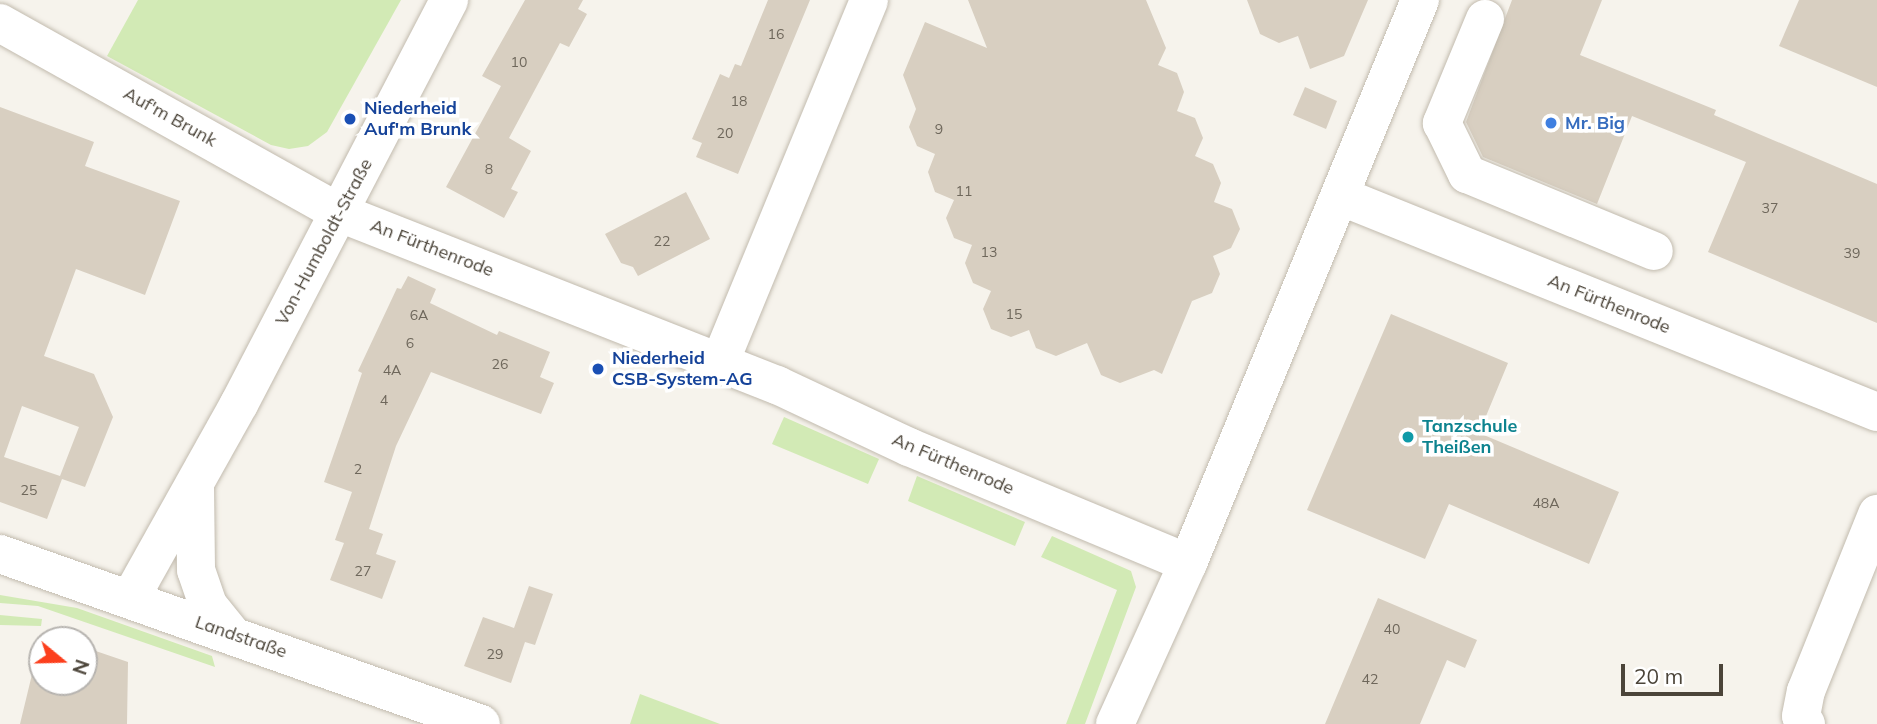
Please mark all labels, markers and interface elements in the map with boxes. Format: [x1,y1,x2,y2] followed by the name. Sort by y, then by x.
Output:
[768,26,784,42] house number: 16
[511,54,527,70] house number: 10
[120,83,220,151] street label: Auf'm Brunk
[731,93,747,109] house number: 18
[364,98,471,140] place label: Niederheid Auf'm Brunk
[342,111,358,127] marker: Niederheid Auf'm Brunk
[1565,112,1625,134] place label: Mr. Big
[1543,115,1559,131] marker: Mr. Big
[935,121,943,137] house number: 9
[717,125,733,141] house number: 20
[271,155,377,329] street label: Von-Humboldt-Straße
[485,161,493,177] house number: 8
[956,183,972,199] house number: 11
[1762,200,1778,216] house number: 37
[367,215,497,281] street label: An Fürthenrode
[654,233,670,249] house number: 22
[981,244,997,260] house number: 13
[1844,245,1860,261] house number: 39
[1545,270,1673,338] street label: An Fürthenrode
[1006,306,1022,322] house number: 15
[410,307,428,323] house number: 6A
[406,335,414,351] house number: 6
[612,348,753,390] place label: Niederheid CSB-System-AG
[492,356,508,372] house number: 26
[590,361,606,377] marker: Niederheid CSB-System-AG
[383,362,401,378] house number: 4A
[380,392,388,408] house number: 4
[1422,416,1517,458] place label: Tanzschule Theißen
[889,429,1017,499] street label: An Fürthenrode
[1400,429,1416,445] marker: Tanzschule Theißen
[354,461,362,477] house number: 2
[21,482,37,498] house number: 25
[1532,495,1560,511] house number: 48A
[355,563,371,579] house number: 27
[192,611,290,663] street label: Landstraße
[1384,621,1400,637] house number: 40
[28,626,98,696] north arrow
[487,646,503,662] house number: 29
[1625,650,1727,694] scale bar
[67,656,95,678] text: N
[1634,663,1683,689] text: 20 m
[1362,671,1378,687] house number: 42

